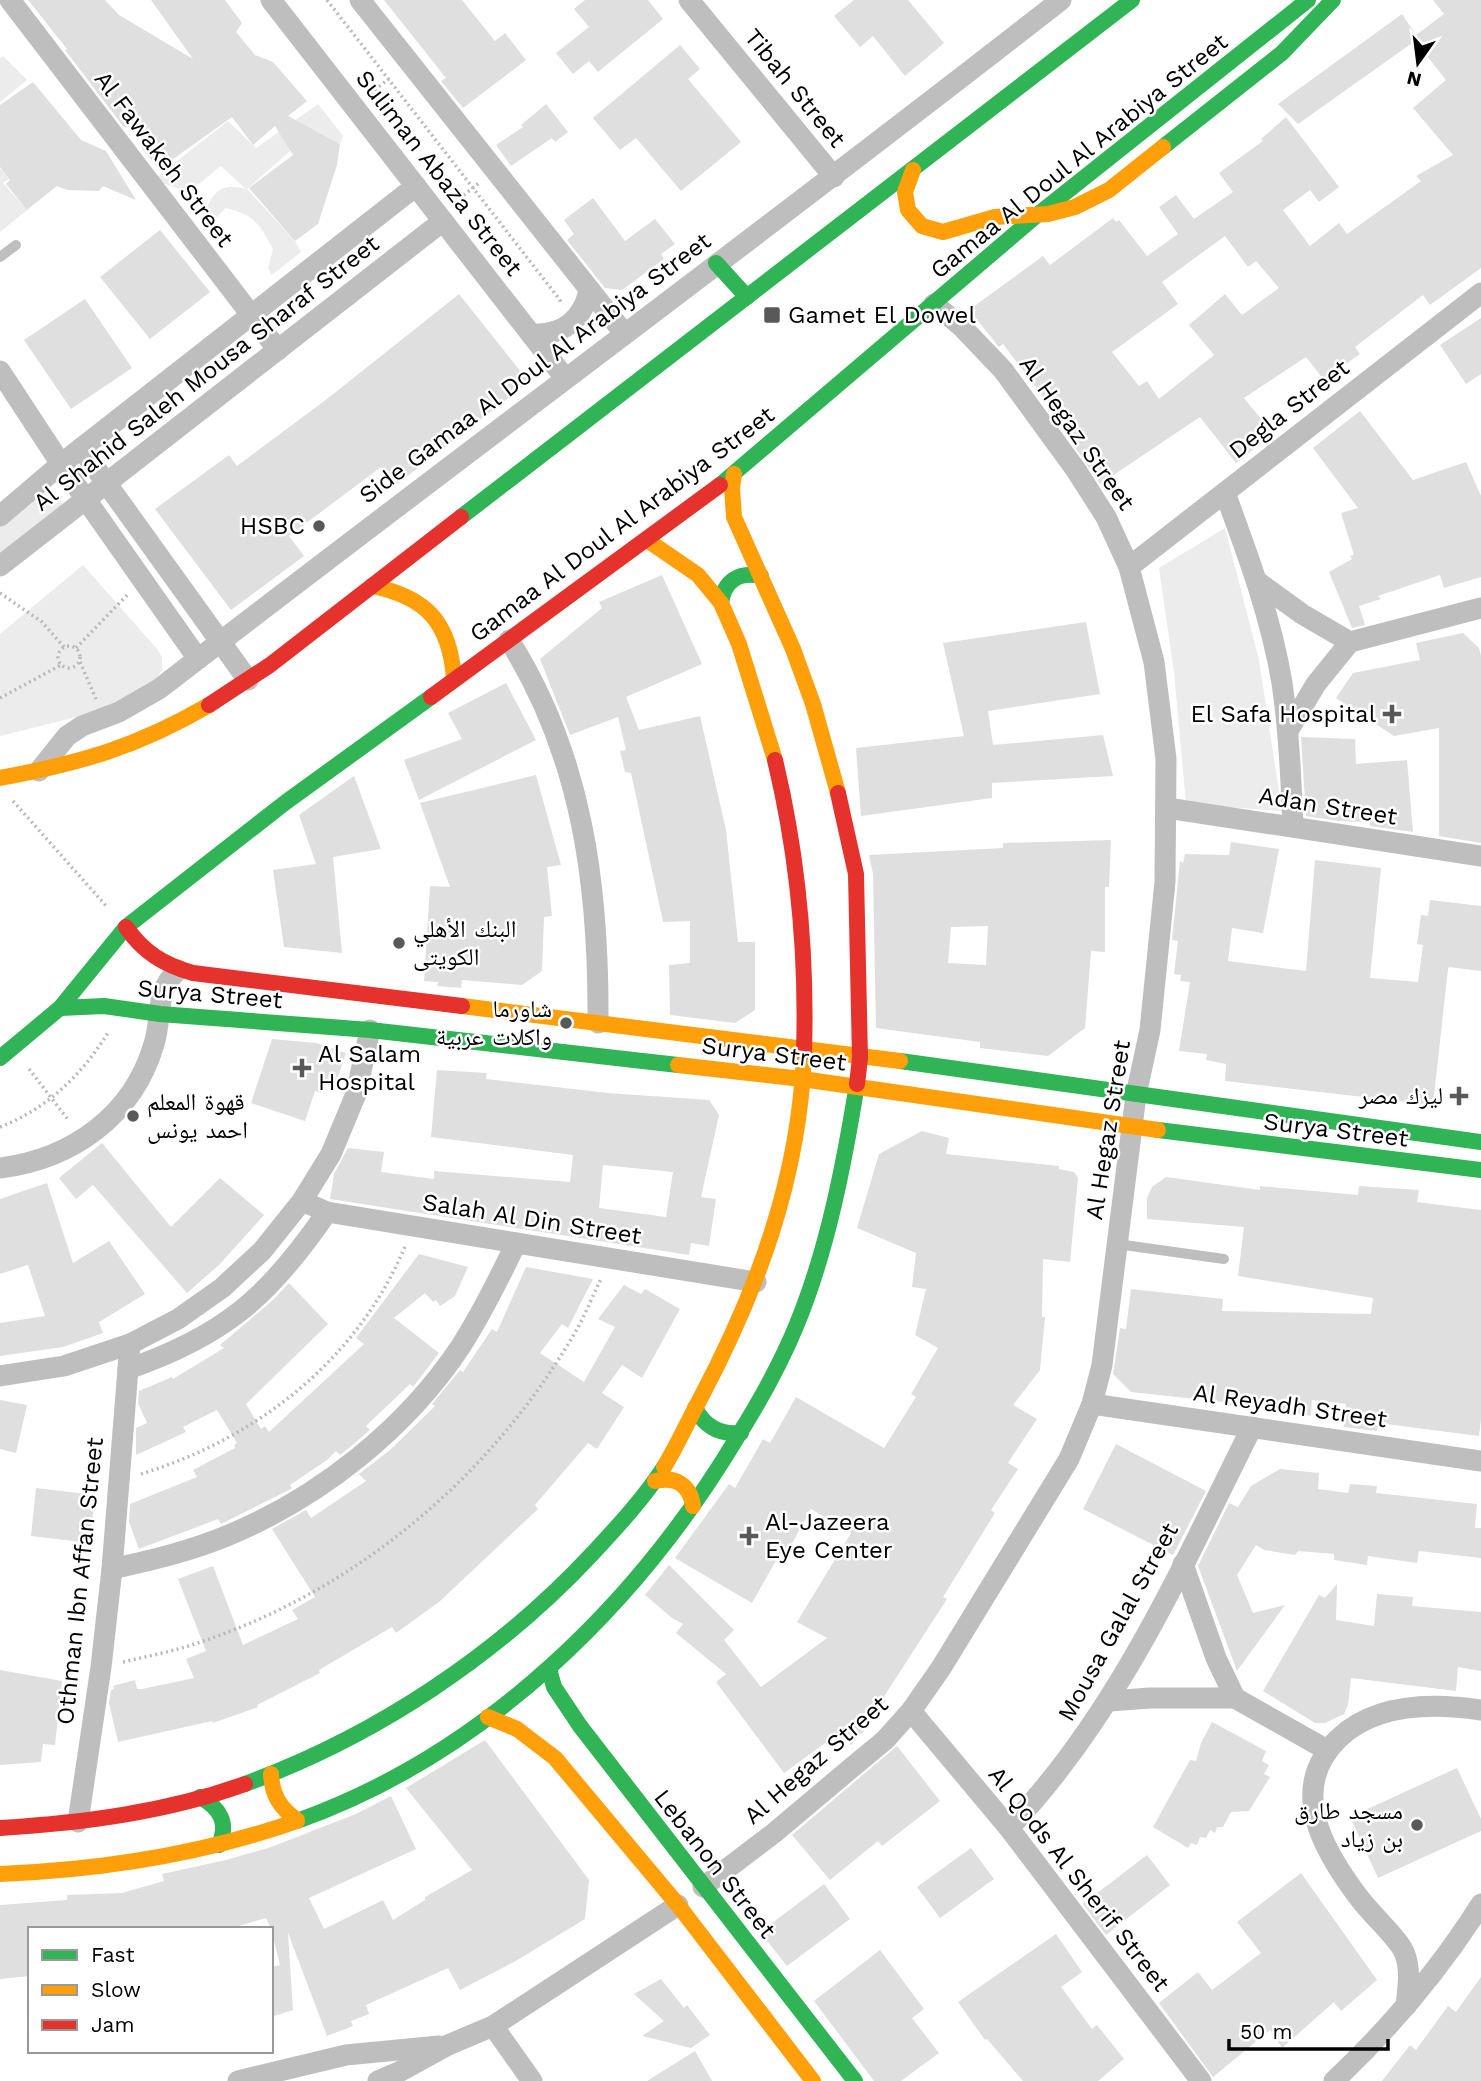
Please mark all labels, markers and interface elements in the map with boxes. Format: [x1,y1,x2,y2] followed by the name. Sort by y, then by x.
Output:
[739,23,851,153] street label: Tibah Street
[925,27,1233,285] street label: Gamaa Al Doul Al Arabiya Street
[1383,28,1453,98] north arrow
[350,65,528,281] street label: Suliman Abaza Street
[89,66,239,252] street label: Al Fawakeh Street
[1404,66,1424,92] text: N
[354,227,716,509] street label: Side Gamaa Al Doul Al Arabiya Street
[28,229,384,517] street label: Al Shahid Saleh Mousa Sharaf Street
[788,301,976,329] place label: Gamet El Dowel
[762,305,782,325] marker: Gamet El Dowel
[1014,351,1140,515] street label: Al Hegaz Street
[1223,353,1355,465] street label: Degla Street
[464,400,780,648] street label: Gamaa Al Doul Al Arabiya Street
[240,512,305,540] place label: HSBC
[311,518,327,534] marker: HSBC
[1191,700,1377,728] place label: El Safa Hospital
[1382,704,1402,724] marker: El Safa Hospital
[1257,781,1399,831] street label: Adan Street
[413,915,516,971] place label: البنك الأهلي الكويتى
[391,935,407,951] marker: البنك الأهلي الكويتى
[136,974,284,1014] street label: Surya Street
[436,995,552,1051] place label: شاورما واكلات عربية
[558,1015,574,1031] marker: شاورما واكلات عربية
[700,1031,848,1077] street label: Surya Street
[1080,1038,1136,1222] street label: Al Hegaz Street
[318,1040,421,1096] place label: Al Salam Hospital
[292,1058,312,1078] marker: Al Salam Hospital
[1358,1082,1443,1110] place label: ليزك مصر
[1449,1086,1469,1106] marker: ليزك مصر
[147,1088,248,1144] place label: قهوة المعلم احمد يونس
[1262,1107,1410,1153] street label: Surya Street
[125,1108,141,1124] marker: قهوة المعلم احمد يونس
[421,1188,643,1250] street label: Salah Al Din Street
[1191,1379,1389,1433] street label: Al Reyadh Street
[51,1436,109,1726] street label: Othman Ibn Affan Street
[765,1508,893,1564] place label: Al-Jazeera Eye Center
[1052,1518,1184,1726] street label: Mousa Galal Street
[739,1526,759,1546] marker: Al-Jazeera Eye Center
[738,1690,894,1830] street label: Al Hegaz Street
[983,1761,1175,1997] street label: Al Qods Al Sherif Street
[648,1784,782,1944] street label: Lebanon Street
[1294,1797,1403,1853] place label: مسجد طارق بن زياد
[1409,1817,1425,1833] marker: مسجد طارق بن زياد
[28,1927,273,2053] legend
[91,1942,135,1967] text: Fast
[91,1977,141,2002] text: Slow
[1229,2008,1388,2052] scale bar
[91,2012,134,2037] text: Jam
[1240,2019,1292,2044] text: 50 m

